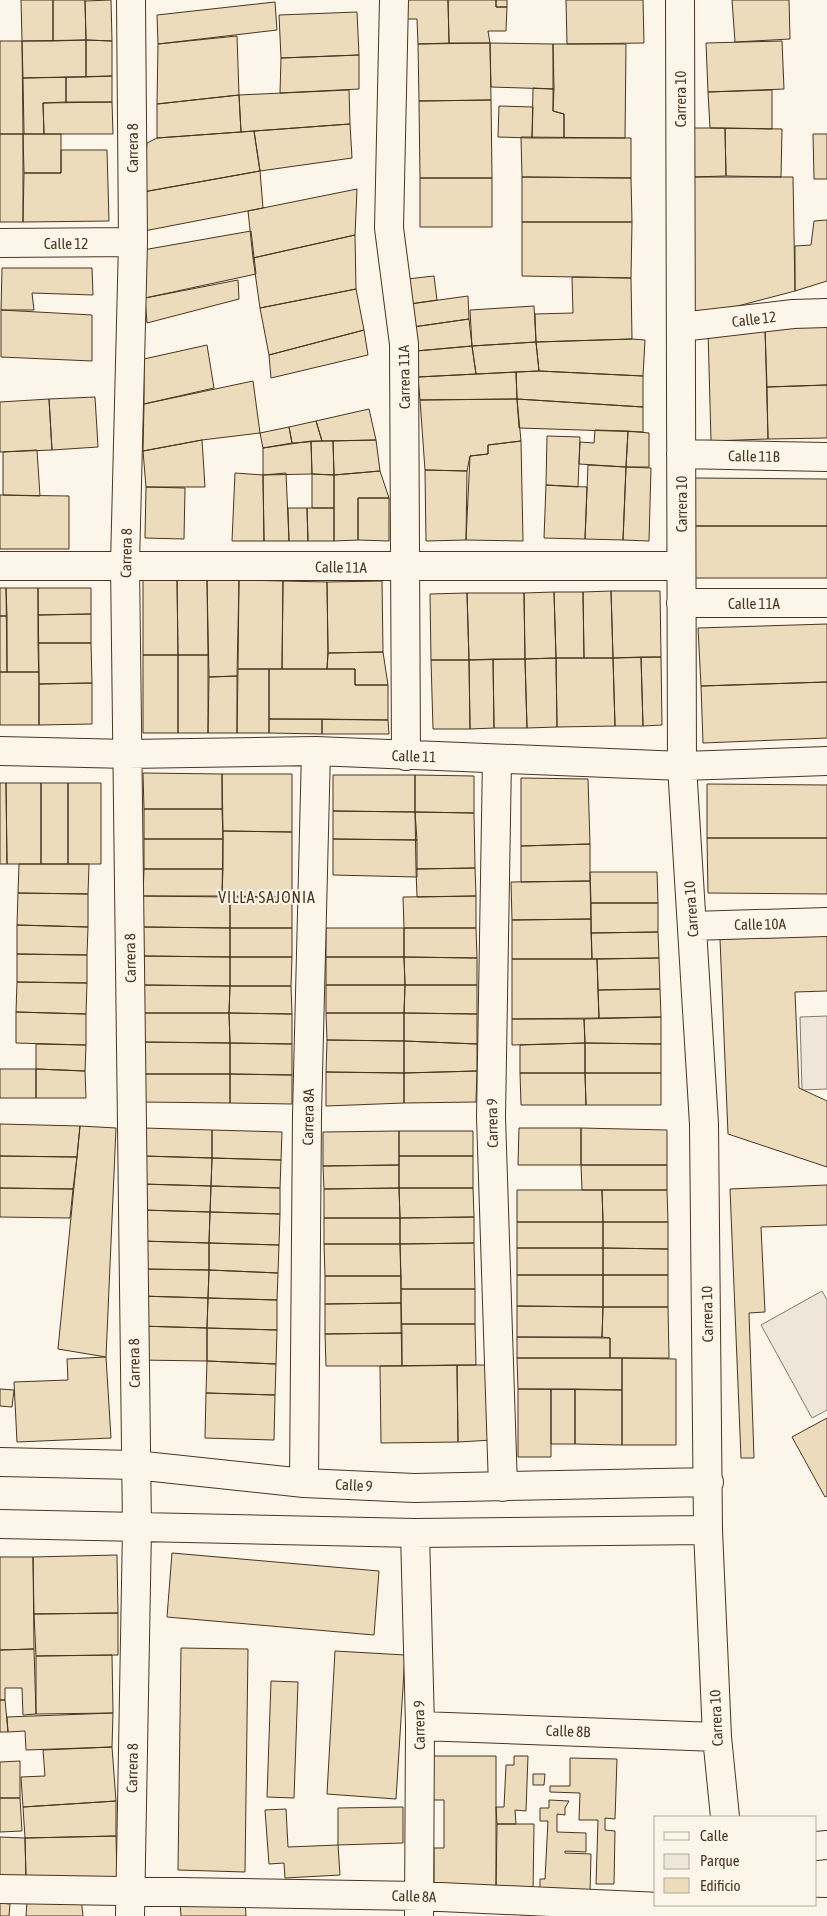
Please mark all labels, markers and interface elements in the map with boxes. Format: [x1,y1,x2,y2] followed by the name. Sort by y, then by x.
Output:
[672,71,689,127] street label: Carrera 10
[124,123,141,173] street label: Carrera 8
[44,235,88,252] street label: Calle 12
[731,308,777,330] street label: Calle 12
[395,344,413,409] street label: Carrera 11A
[728,447,780,465] street label: Calle 11B
[673,476,690,532] street label: Carrera 10
[117,528,135,578] street label: Carrera 8
[315,558,368,576] street label: Calle 11A
[728,595,781,612] street label: Calle 11A
[391,747,437,765] street label: Calle 11
[681,880,701,938] street label: Carrera 10
[218,888,316,906] district label: VILLA SAJONIA
[734,915,787,933] street label: Calle 10A
[121,933,139,983] street label: Carrera 8
[299,1088,317,1146] street label: Carrera 8A
[483,1098,501,1148] street label: Carrera 9
[698,1286,716,1342] street label: Carrera 10
[125,1338,143,1388] street label: Carrera 8
[335,1476,373,1494] street label: Calle 9
[706,1689,726,1747] street label: Carrera 10
[410,1700,428,1750] street label: Carrera 9
[545,1722,591,1740] street label: Calle 8B
[123,1743,141,1793] street label: Carrera 8
[654,1816,817,1906] legend
[700,1827,729,1844] text: Calle
[700,1852,740,1869] text: Parque
[700,1877,741,1894] text: Edificio
[391,1887,437,1905] street label: Calle 8A

